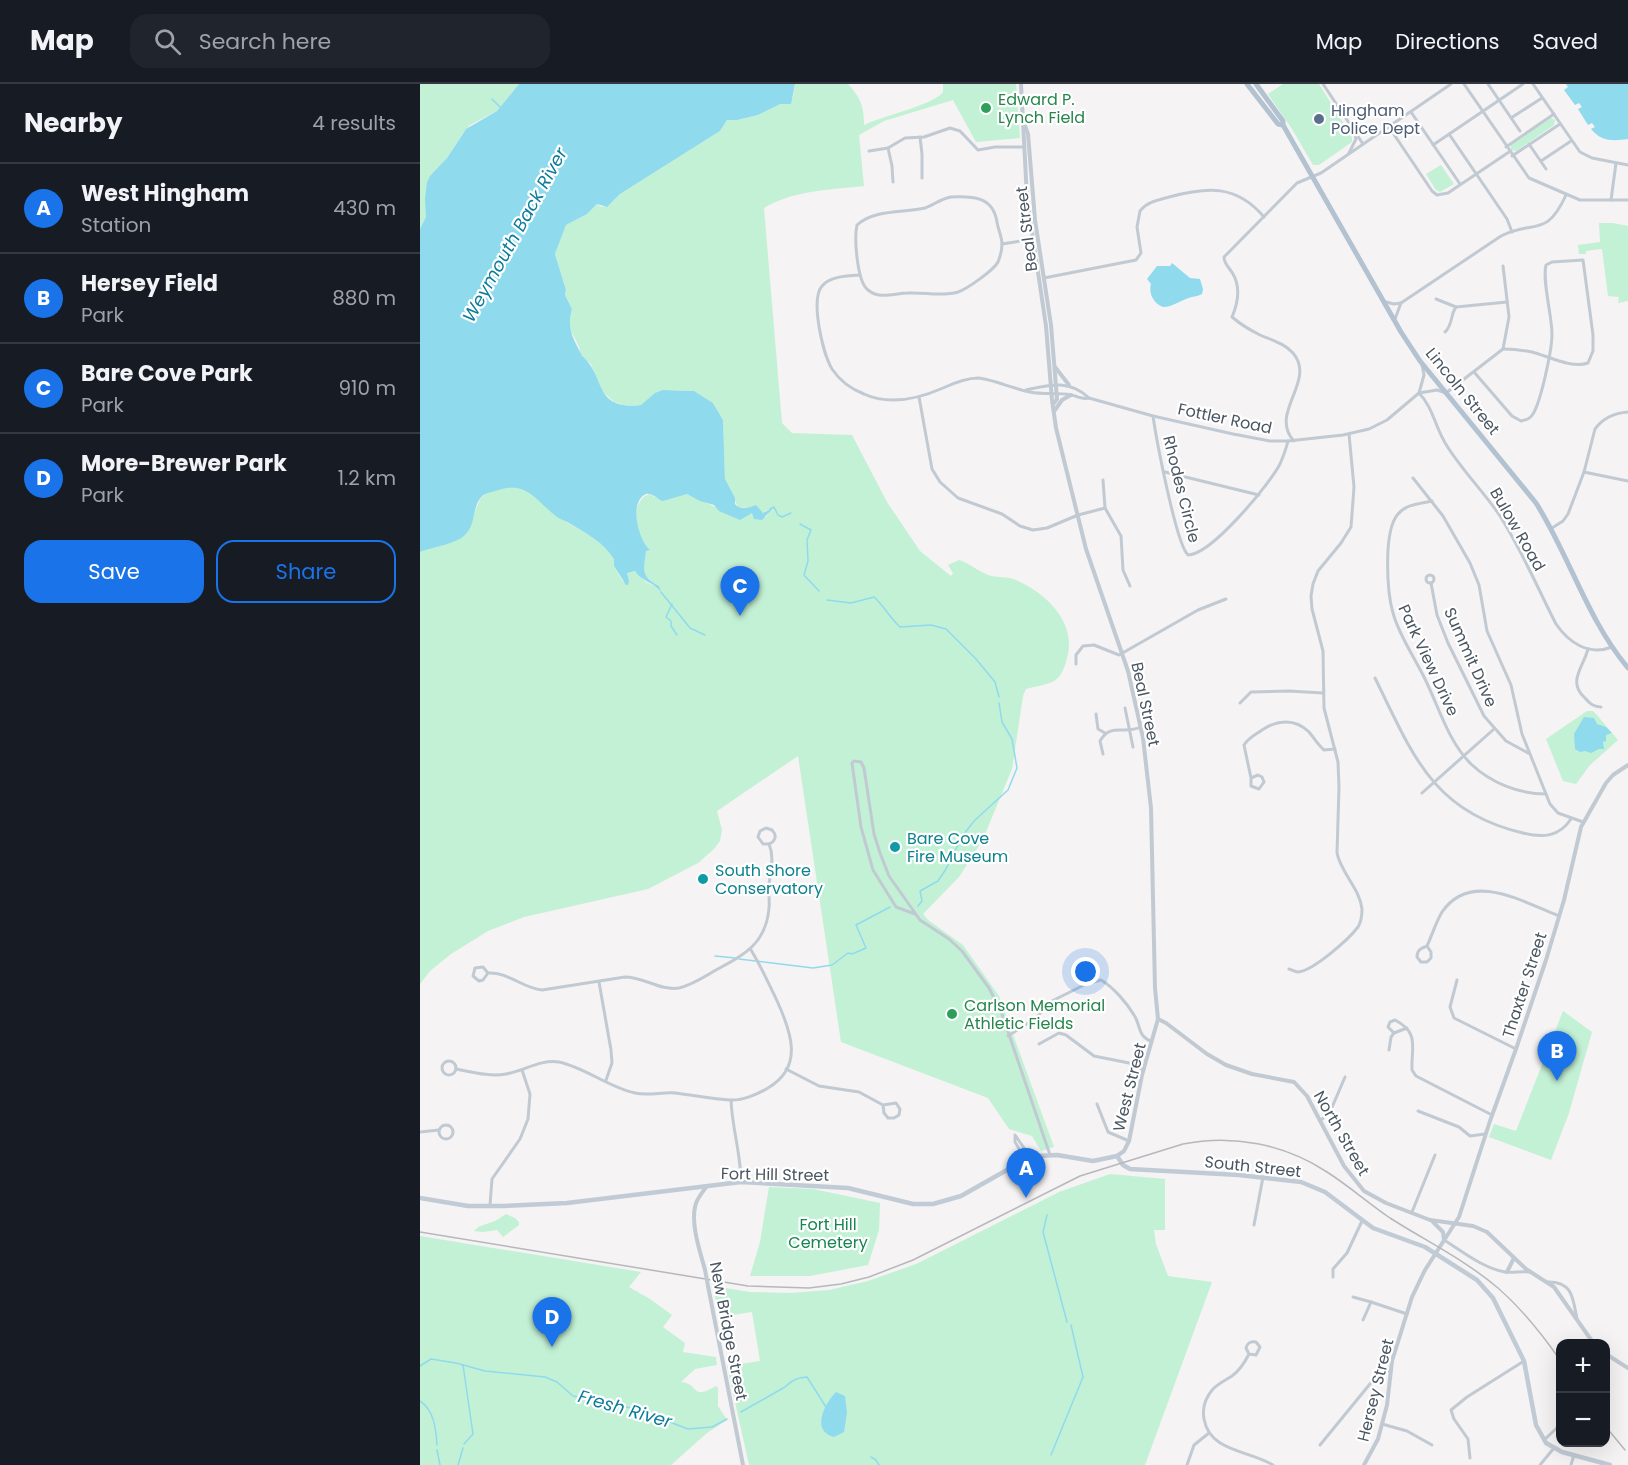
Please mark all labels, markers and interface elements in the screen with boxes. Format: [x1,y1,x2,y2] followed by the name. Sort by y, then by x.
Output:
[130,14,550,68] search box
[30,21,94,60] text: Map
[151,25,184,58] icon: search
[199,26,331,57] text: Search here
[1316,27,1362,56] text: Map
[1395,27,1499,56] text: Directions
[1532,27,1598,56] text: Saved
[998,88,1085,129] place label: Edward P. Lynch Field
[1331,99,1420,140] place label: Hingham Police Dept
[979,101,993,115] marker: Edward P. Lynch Field
[24,105,122,141] text: Nearby
[312,109,396,137] text: 4 results
[1312,112,1326,126] marker: Hingham Police Dept
[456,142,574,327] water label: Weymouth Back River
[81,178,249,209] text: West Hingham
[1010,185,1043,273] street label: Beal Street
[36,194,51,222] text: A
[333,194,396,222] text: 430 m
[81,211,151,239] text: Station
[81,268,218,299] text: Hersey Field
[37,284,50,312] text: B
[332,284,396,312] text: 880 m
[81,301,124,329] text: Park
[1420,343,1505,440] street label: Lincoln Street
[81,358,253,389] text: Bare Cove Park
[36,374,51,402] text: C
[339,374,396,402] text: 910 m
[81,391,124,419] text: Park
[1176,397,1274,440] street label: Fottler Road
[1157,433,1206,545] street label: Rhodes Circle
[81,448,287,479] text: More-Brewer Park
[36,464,51,492] text: D
[338,464,396,492] text: 1.2 km
[81,481,124,509] text: Park
[1484,483,1551,575] street label: Bulow Road
[24,540,204,603] button: Save
[216,540,396,603] button: Share
[720,566,760,616] pin: C
[1393,601,1465,720] street label: Park View Drive
[1438,604,1503,711] street label: Summit Drive
[1125,660,1166,749] street label: Beal Street
[907,827,1008,868] place label: Bare Cove Fire Museum
[888,840,902,854] marker: Bare Cove Fire Museum
[715,859,823,900] place label: South Shore Conservatory
[696,872,710,886] marker: South Shore Conservatory
[1497,929,1552,1041] street label: Thaxter Street
[1071,957,1100,986] your location
[964,994,1105,1035] place label: Carlson Memorial Athletic Fields
[945,1007,959,1021] marker: Carlson Memorial Athletic Fields
[1538,1032,1576,1081] pin: B
[1107,1040,1152,1134] street label: West Street
[1308,1087,1375,1180] street label: North Street
[1006,1148,1046,1198] pin: A
[1203,1150,1303,1183] street label: South Street
[721,1162,830,1187] street label: Fort Hill Street
[788,1213,868,1254] park label: Fort Hill Cemetery
[704,1260,753,1403] street label: New Bridge Street
[532,1298,572,1347] pin: D
[1352,1336,1399,1444] street label: Hersey Street
[1556,1339,1610,1447] map controls
[1556,1339,1610,1393] button: +
[575,1383,676,1434] water label: Fresh River
[1556,1393,1610,1447] button: −

